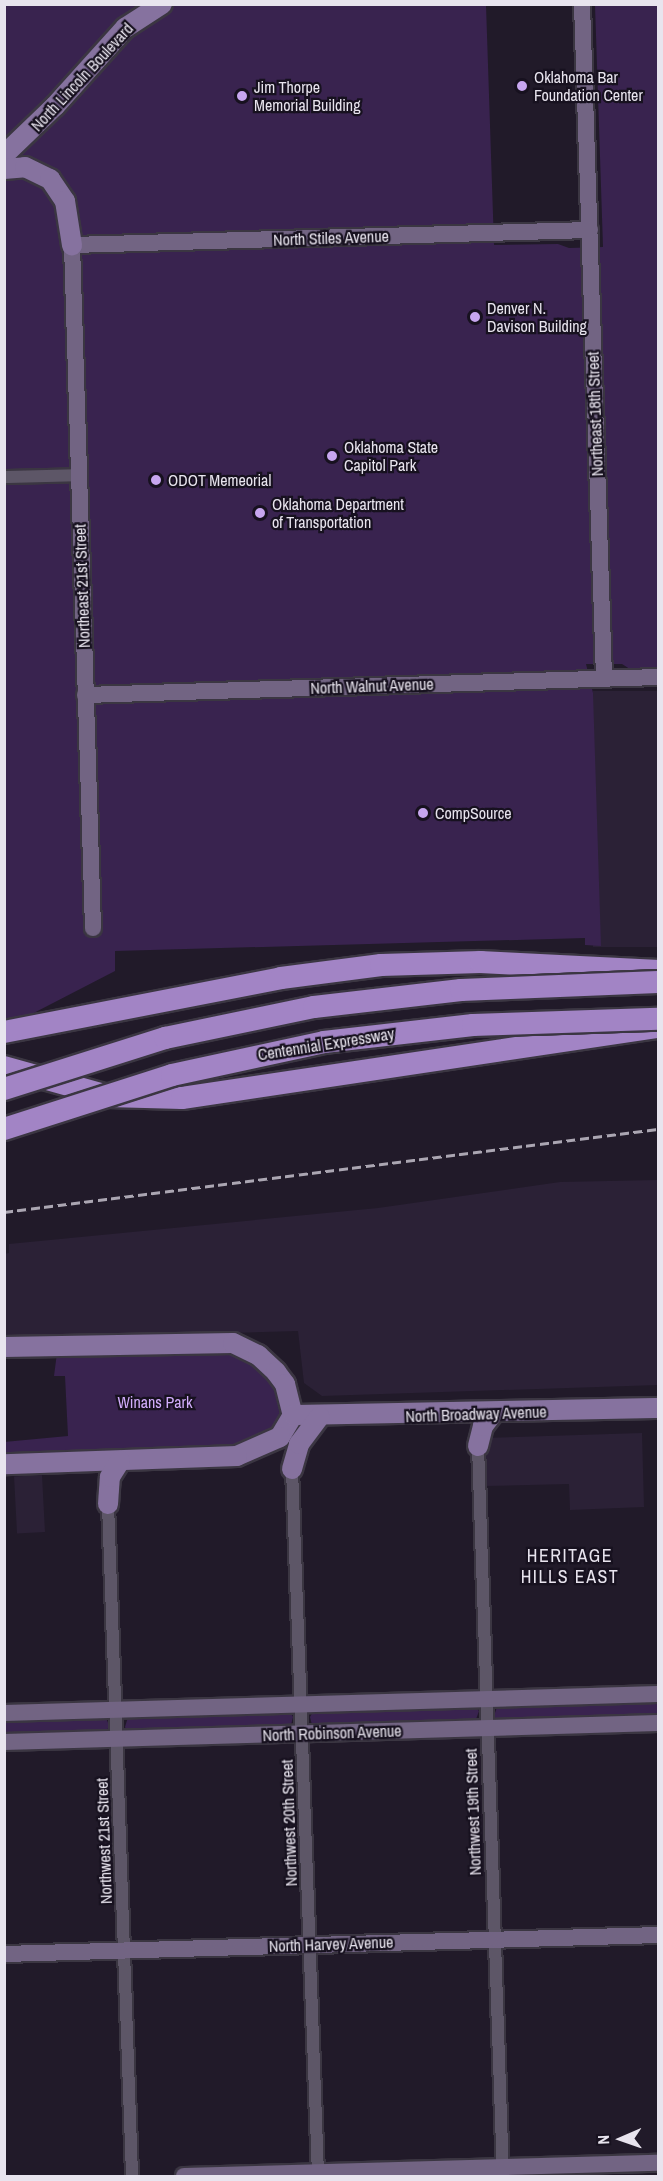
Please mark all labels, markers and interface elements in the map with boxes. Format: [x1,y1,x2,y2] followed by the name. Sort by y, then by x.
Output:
[27,19,137,135] street label: North Lincoln Boulevard
[534,67,643,105] place label: Oklahoma Bar Foundation Center
[254,77,360,115] place label: Jim Thorpe Memorial Building
[515,79,529,93] marker: Oklahoma Bar Foundation Center
[235,89,249,103] marker: Jim Thorpe Memorial Building
[272,226,390,250] street label: North Stiles Avenue
[487,298,587,336] place label: Denver N. Davison Building
[468,310,482,324] marker: Denver N. Davison Building
[583,351,607,477] street label: Northeast 18th Street
[344,437,438,475] place label: Oklahoma State Capitol Park
[325,449,339,463] marker: Oklahoma State Capitol Park
[168,470,272,490] place label: ODOT Memeorial
[149,473,163,487] marker: ODOT Memeorial
[272,494,404,532] place label: Oklahoma Department of Transportation
[253,506,267,520] marker: Oklahoma Department of Transportation
[70,524,94,648] street label: Northeast 21st Street
[310,674,434,698] street label: North Walnut Avenue
[435,803,512,823] place label: CompSource
[416,806,430,820] marker: CompSource
[256,1024,396,1064] street label: Centennial Expressway
[117,1392,193,1412] park label: Winans Park
[405,1402,547,1426] street label: North Broadway Avenue
[521,1546,619,1588] district label: HERITAGE HILLS EAST
[262,1721,402,1745] street label: North Robinson Avenue
[461,1748,485,1876] street label: Northwest 19th Street
[277,1759,301,1887] street label: Northwest 20th Street
[92,1778,116,1904] street label: Northwest 21st Street
[268,1932,394,1956] street label: North Harvey Avenue
[591,2109,651,2169] north arrow
[592,2135,614,2145] text: N

